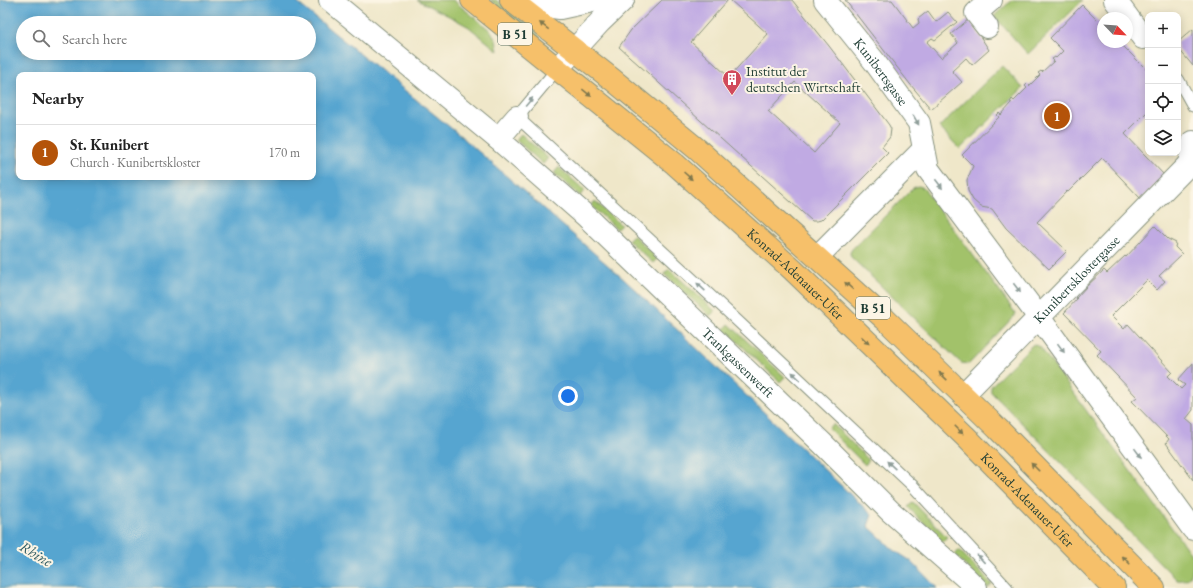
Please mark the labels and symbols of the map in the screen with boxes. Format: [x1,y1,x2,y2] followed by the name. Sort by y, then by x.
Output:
[1097,12,1133,48] north arrow
[539,21,550,30] one-way arrow
[498,23,532,45] road number: B 51
[850,34,913,110] street label: Kunibertsgasse
[746,62,861,96] place label: Institut der deutschen Wirtschaft
[721,68,743,96] building icon: Institut der deutschen Wirtschaft
[582,89,593,98] one-way arrow
[525,97,534,108] one-way arrow
[1044,101,1070,131] pin: 1
[913,114,919,126] one-way arrow
[683,171,693,180] one-way arrow
[935,178,943,189] one-way arrow
[743,224,848,324] street label: Konrad-Adenauer-Ufer
[1029,231,1124,327] street label: Kunibertsklostergasse
[844,281,854,291] one-way arrow
[1013,282,1021,293] one-way arrow
[696,283,706,292] one-way arrow
[856,297,890,319] road number: B 51
[698,323,779,402] street label: Trankgassenwerft
[860,335,870,345] one-way arrow
[1057,343,1065,353] one-way arrow
[791,371,801,381] one-way arrow
[938,371,948,381] one-way arrow
[558,386,578,406] your location
[954,425,964,435] one-way arrow
[977,448,1078,551] street label: Konrad-Adenauer-Ufer
[1134,448,1142,458] one-way arrow
[886,460,896,470] one-way arrow
[1030,462,1040,472] one-way arrow
[16,536,57,571] water label: Rhine
[976,554,985,564] one-way arrow
[1121,555,1131,565] one-way arrow

